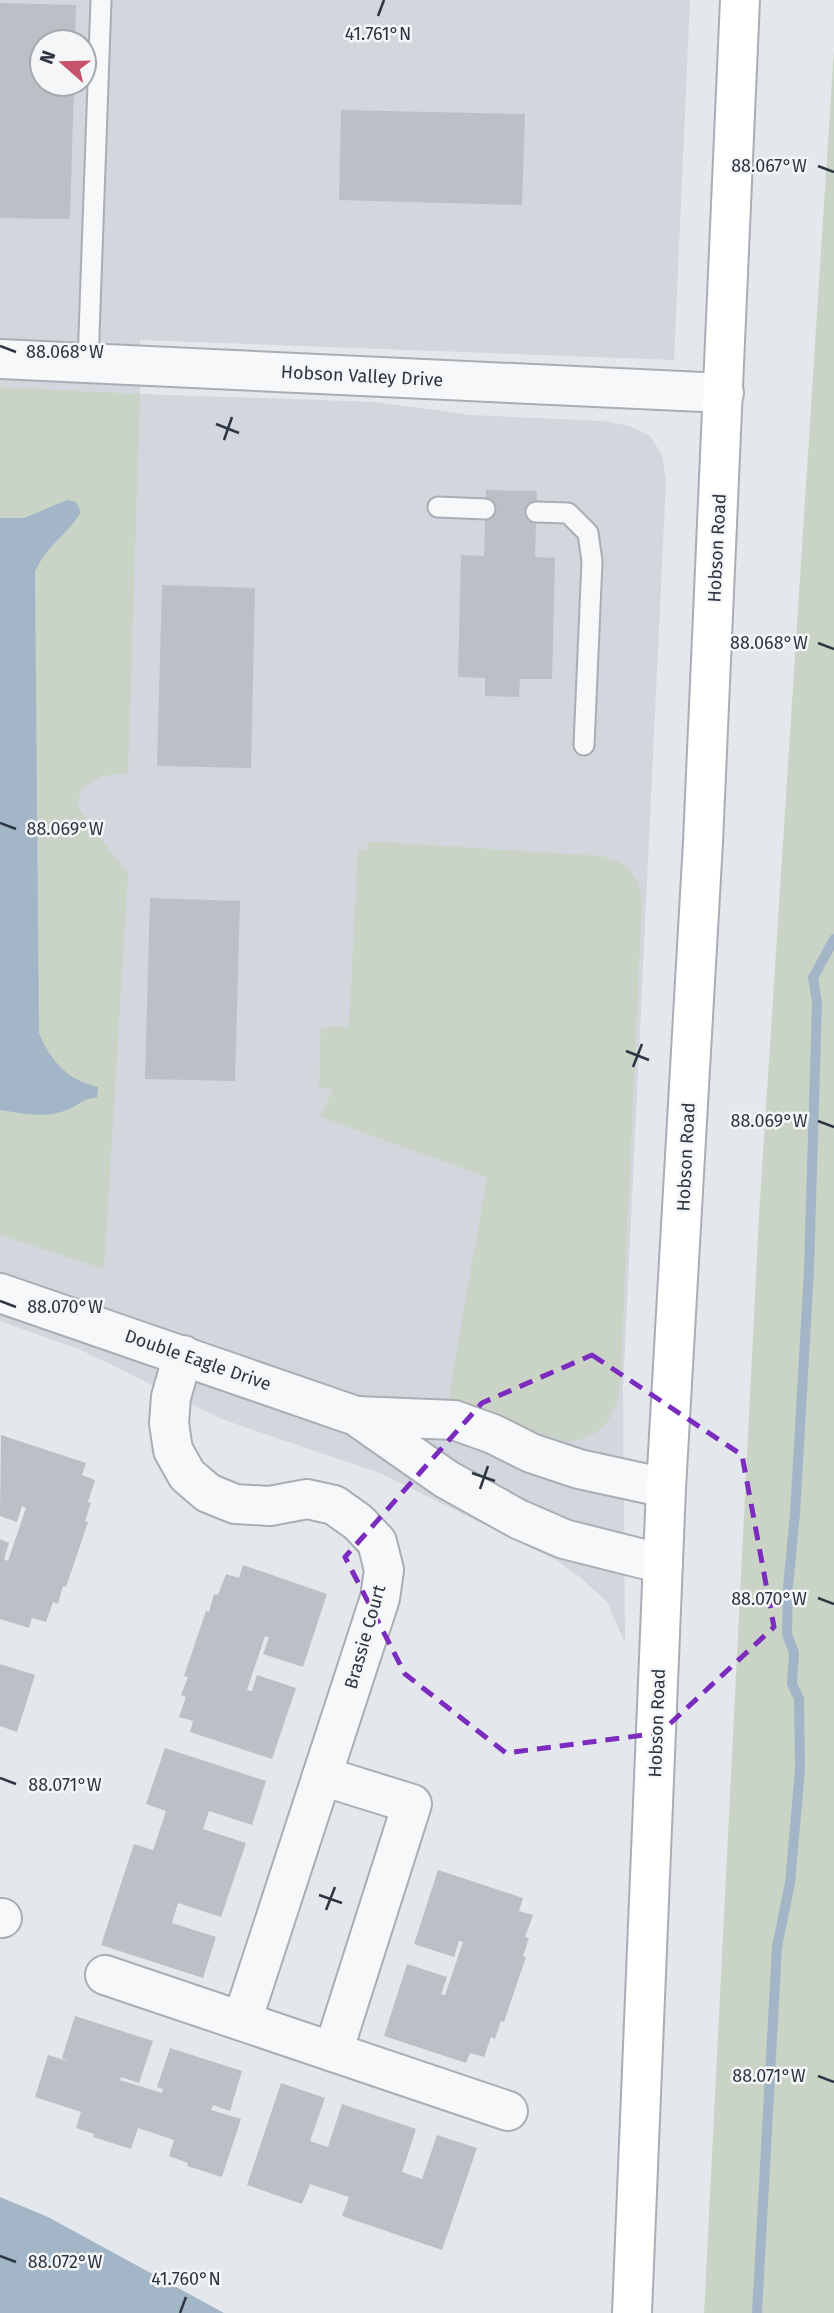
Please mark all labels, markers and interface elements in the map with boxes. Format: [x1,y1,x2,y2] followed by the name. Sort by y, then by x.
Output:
[345,23,411,45] text: 41.761°N
[28,28,98,98] north arrow
[35,47,60,67] text: N
[731,155,807,177] text: 88.067°W
[26,341,104,363] text: 88.068°W
[280,361,444,391] street label: Hobson Valley Drive
[703,493,731,603] street label: Hobson Road
[730,632,808,654] text: 88.068°W
[26,818,104,840] text: 88.069°W
[672,1102,700,1212] street label: Hobson Road
[730,1110,808,1132] text: 88.069°W
[27,1296,103,1318] text: 88.070°W
[122,1325,274,1395] street label: Double Eagle Drive
[340,1582,391,1692] street label: Brassie Court
[731,1588,807,1610] text: 88.070°W
[644,1668,670,1778] street label: Hobson Road
[28,1774,102,1796] text: 88.071°W
[732,2065,806,2087] text: 88.071°W
[28,2251,102,2273] text: 88.072°W
[151,2268,221,2290] text: 41.760°N

